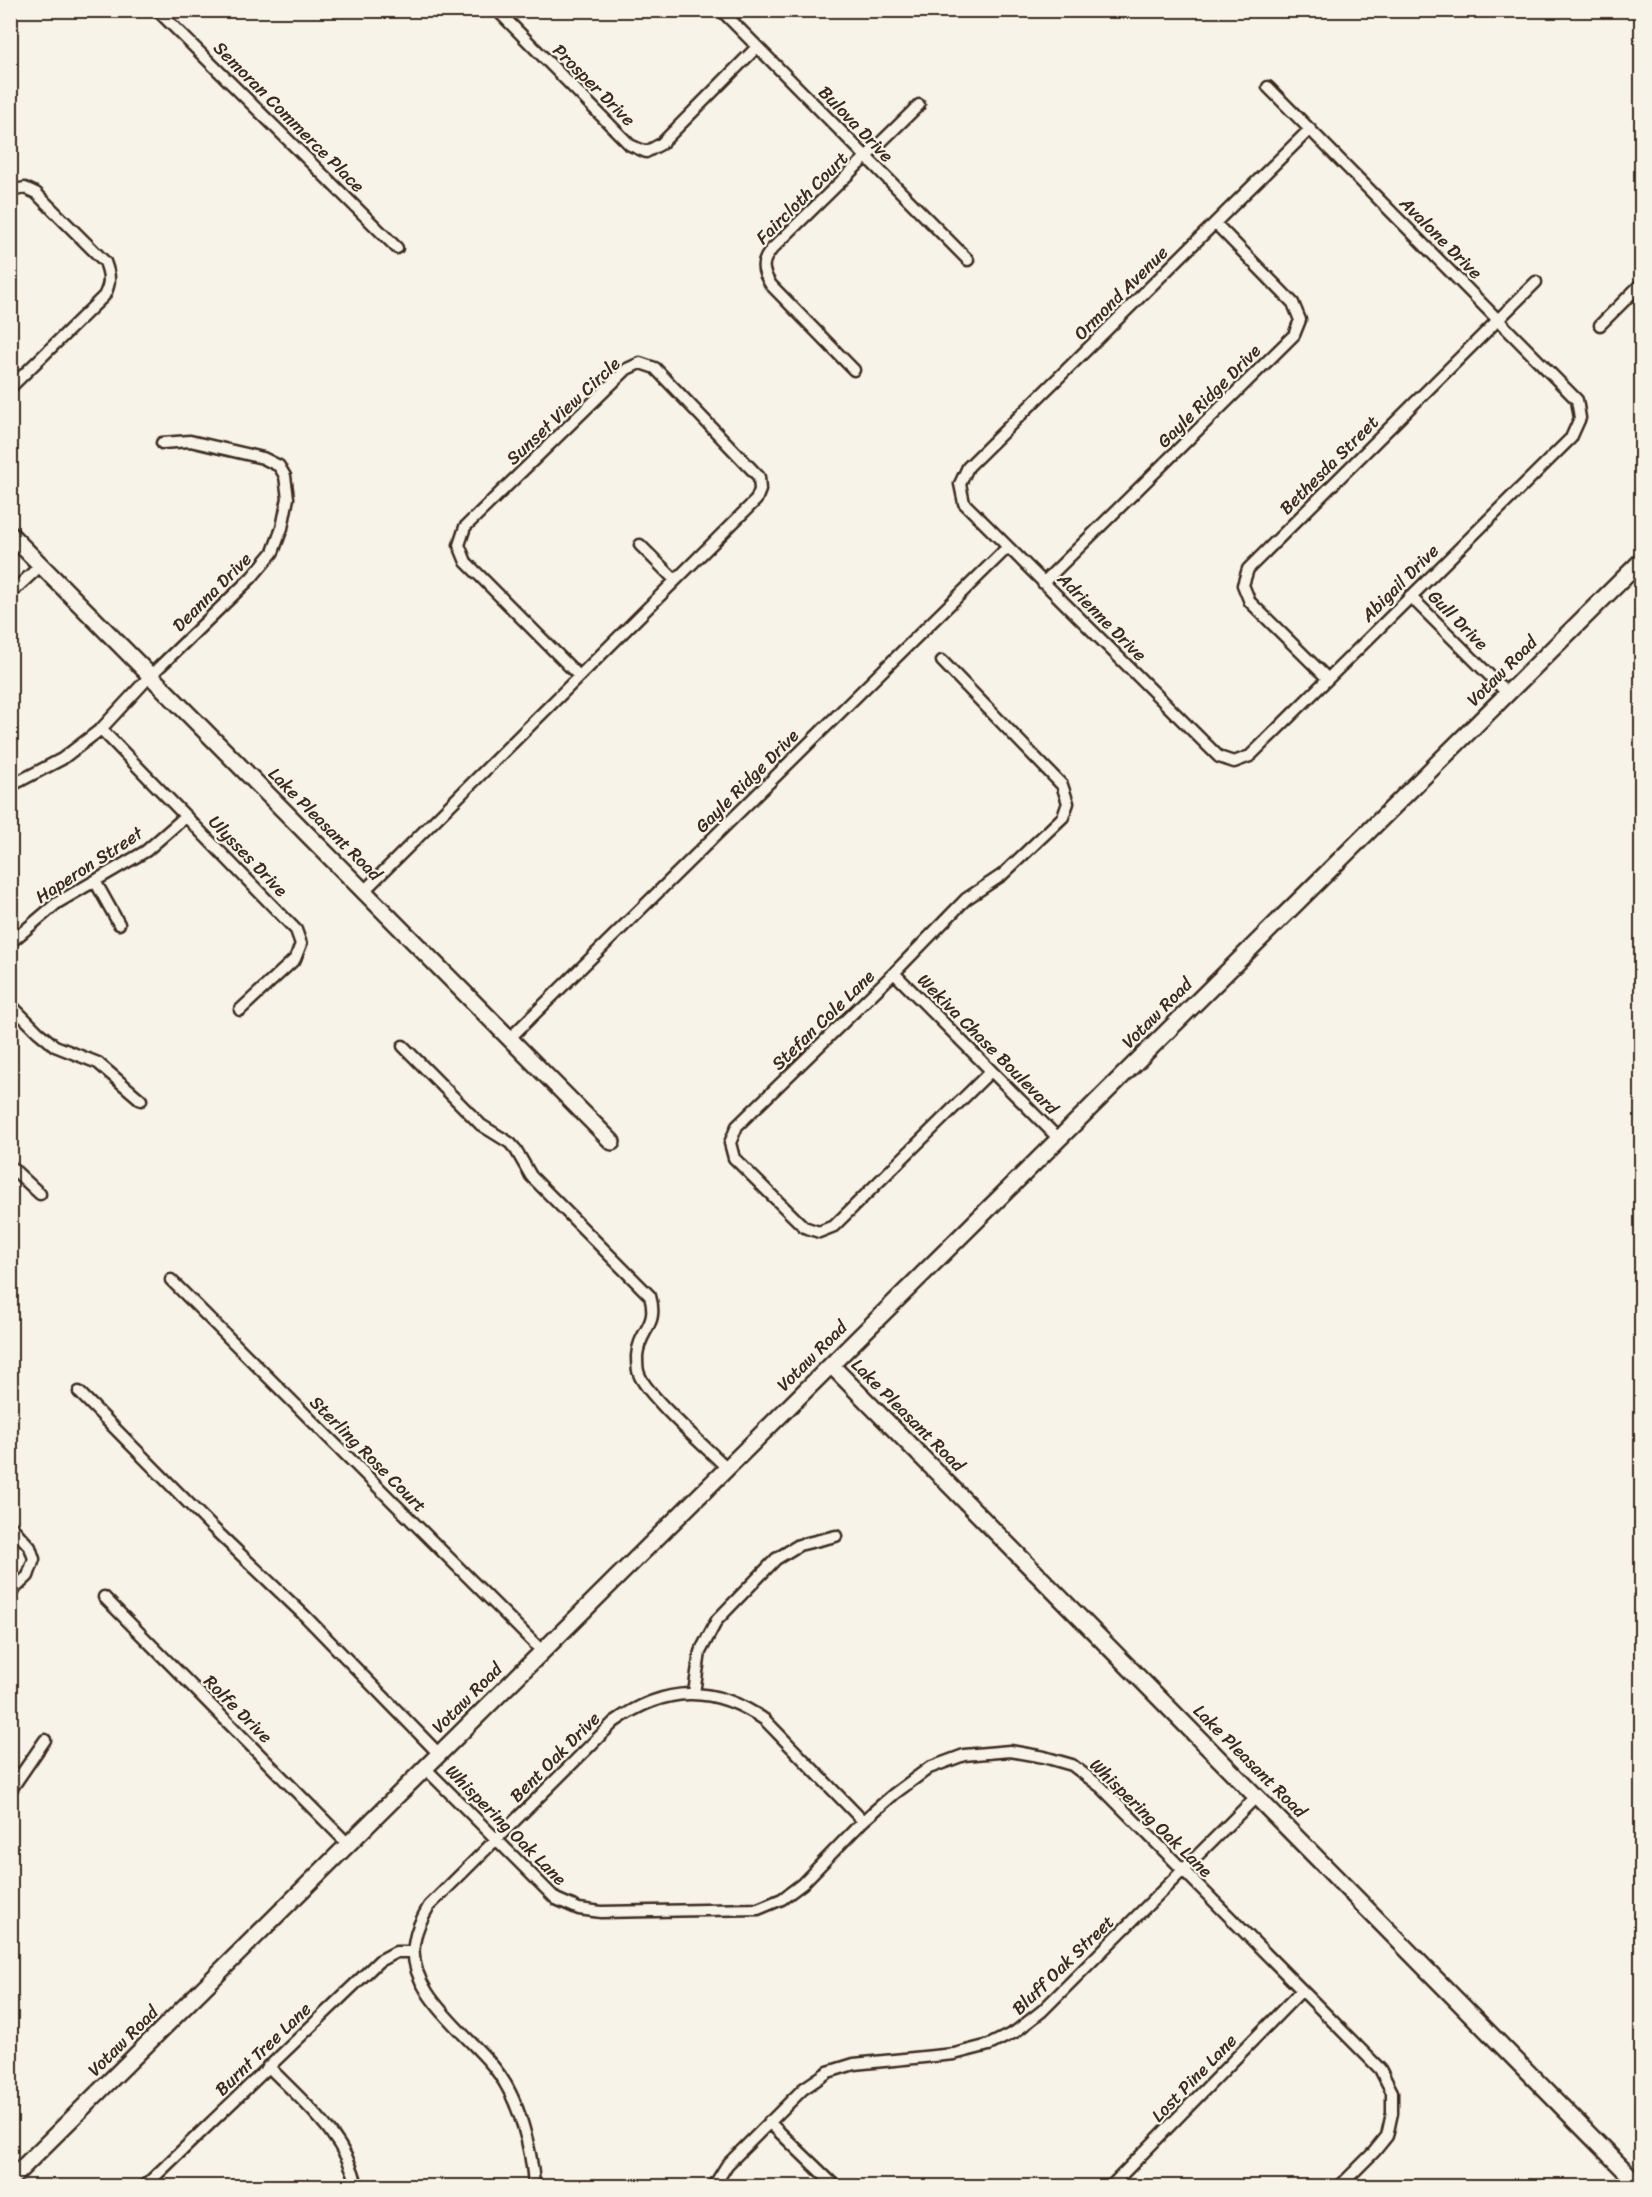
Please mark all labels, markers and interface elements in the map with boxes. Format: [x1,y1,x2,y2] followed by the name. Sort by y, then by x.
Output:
[205,33,373,201] street label: Semoran Commerce Place
[545,36,643,134] street label: Prosper Drive
[810,78,902,170] street label: Bulova Drive
[748,144,856,252] street label: Faircloth Court
[1391,188,1490,287] street label: Avalone Drive
[1066,238,1176,348] street label: Ormond Avenue
[1149,336,1269,456] street label: Gayle Ridge Drive
[498,349,628,473] street label: Sunset View Circle
[1271,407,1387,523] street label: Bethesda Street
[1353,536,1447,630] street label: Abigail Drive
[164,544,260,640] street label: Deanna Drive
[1049,564,1154,669] street label: Adrienne Drive
[1420,582,1496,658] street label: Gull Drive
[1459,627,1546,714] street label: Votaw Road
[687,721,807,841] street label: Gayle Ridge Drive
[260,759,391,890] street label: Lake Pleasant Road
[200,807,296,905] street label: Ulysses Drive
[28,818,150,912] street label: Haperon Street
[763,962,883,1078] street label: Stefan Cole Lane
[909,965,1068,1124] street label: Wekiva Chase Boulevard
[1114,969,1201,1056] street label: Votaw Road
[769,1312,856,1399] street label: Votaw Road
[843,1350,974,1481] street label: Lake Pleasant Road
[302,1388,434,1520] street label: Sterling Rose Court
[424,1654,511,1741] street label: Votaw Road
[196,1667,280,1751] street label: Rolfe Drive
[1185,1696,1316,1827] street label: Lake Pleasant Road
[502,1704,608,1810] street label: Bent Oak Drive
[1082,1750,1221,1886] street label: Whispering Oak Lane
[437,1756,575,1894] street label: Whispering Oak Lane
[1004,1907,1122,2023] street label: Bluff Oak Street
[207,1994,319,2104] street label: Burnt Tree Lane
[80,1997,167,2084] street label: Votaw Road
[1143,2026,1245,2130] street label: Lost Pine Lane

